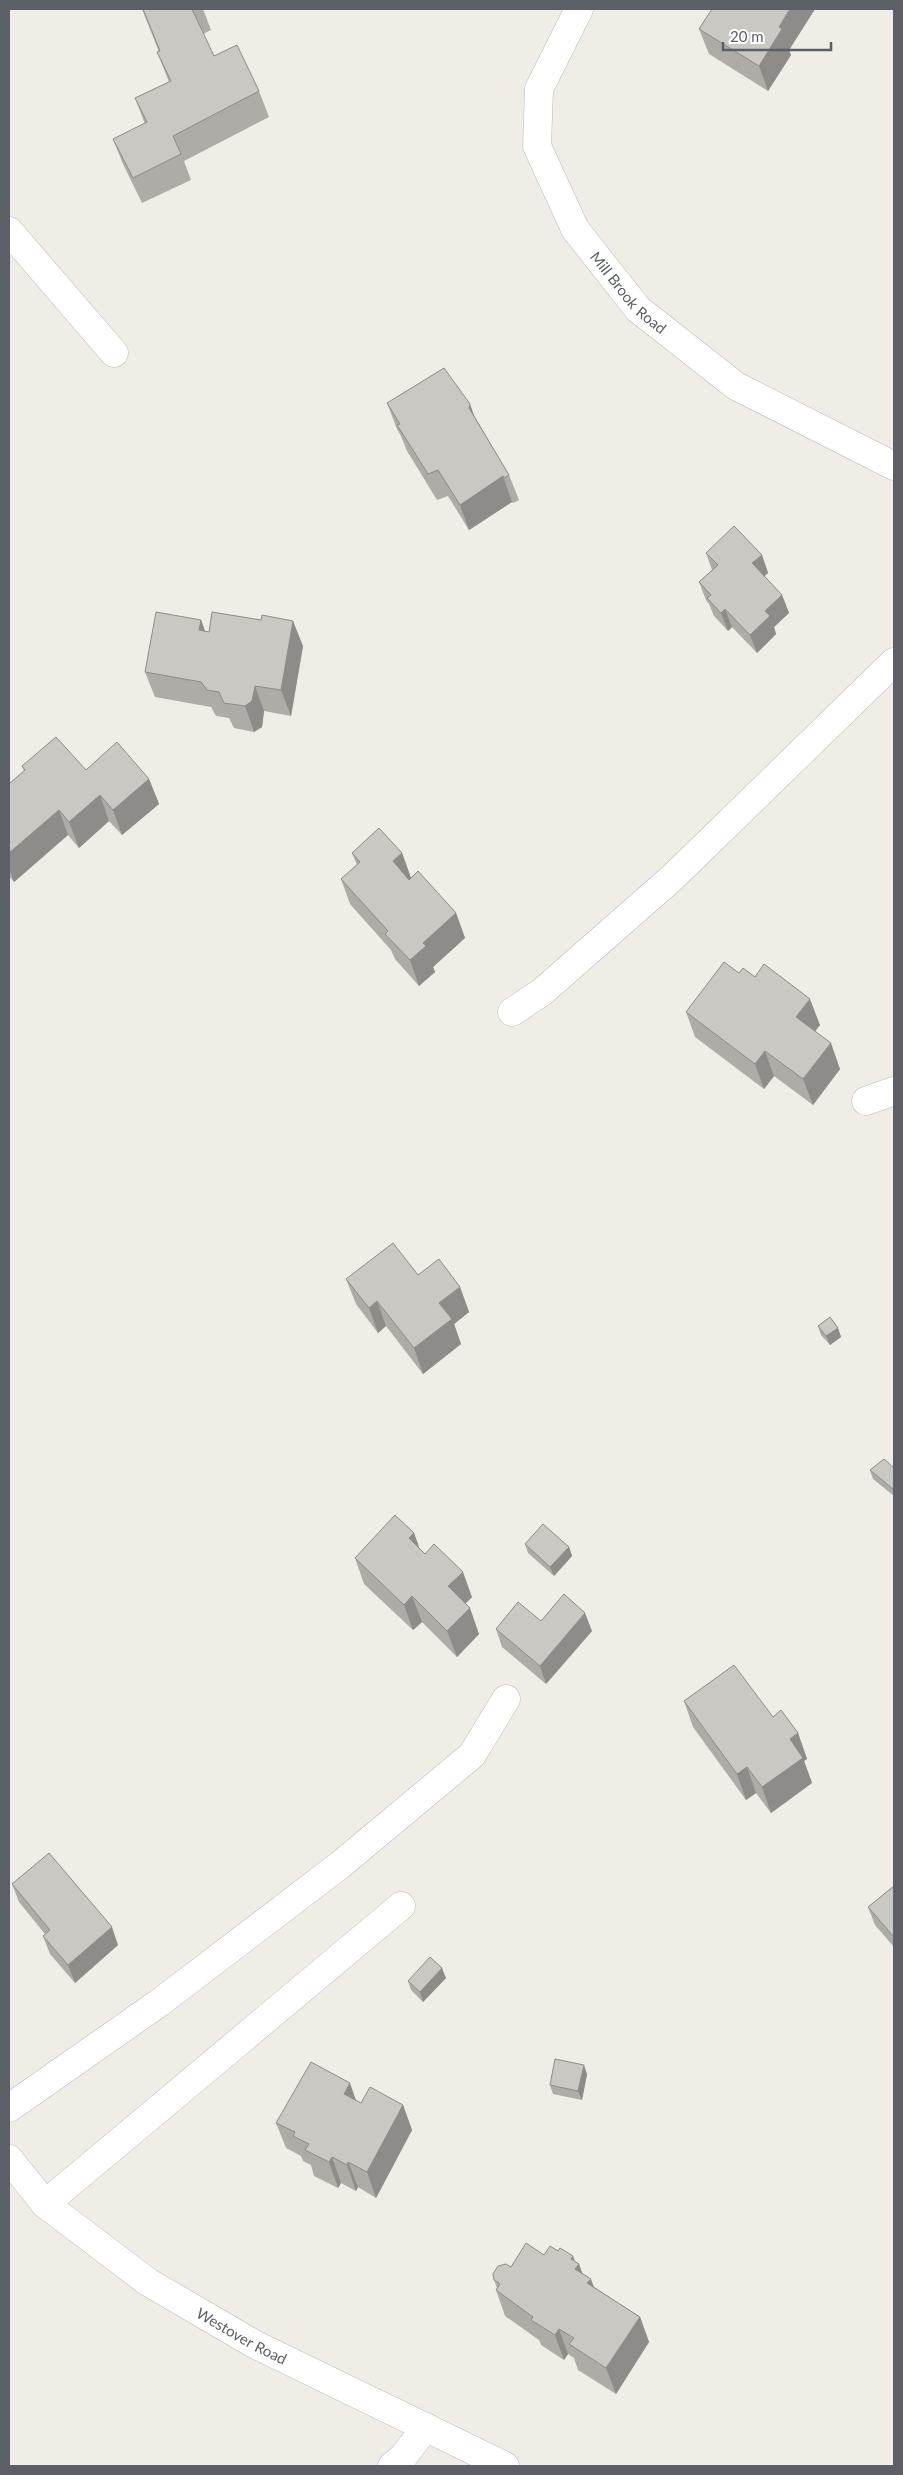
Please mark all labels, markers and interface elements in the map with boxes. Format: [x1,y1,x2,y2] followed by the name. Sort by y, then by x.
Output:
[723,20,830,52] scale bar
[730,27,764,45] text: 20 m
[587,248,670,337] street label: Mill Brook Road
[193,2303,290,2368] street label: Westover Road

